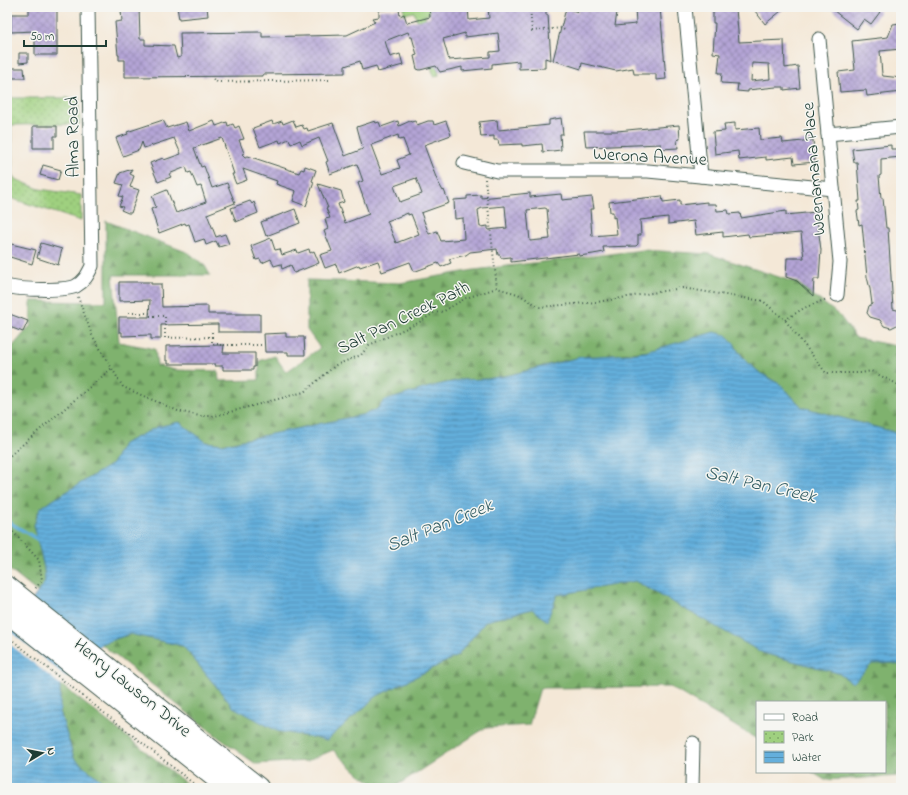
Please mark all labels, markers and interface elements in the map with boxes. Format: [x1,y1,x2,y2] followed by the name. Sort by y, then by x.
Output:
[24,22,106,48] scale bar
[30,28,54,46] text: 50 m
[60,96,88,178] street label: Alma Road
[796,100,834,237] street label: Weenamana Place
[592,142,708,174] street label: Werona Avenue
[333,275,475,362] street label: Salt Pan Creek Path
[702,460,819,511] water label: Salt Pan Creek
[383,492,498,560] water label: Salt Pan Creek
[67,633,197,745] street label: Henry Lawson Drive
[756,701,886,773] legend
[792,709,818,727] text: Road
[792,729,814,747] text: Park
[22,733,62,773] north arrow
[42,746,59,756] text: N
[792,749,821,767] text: Water

